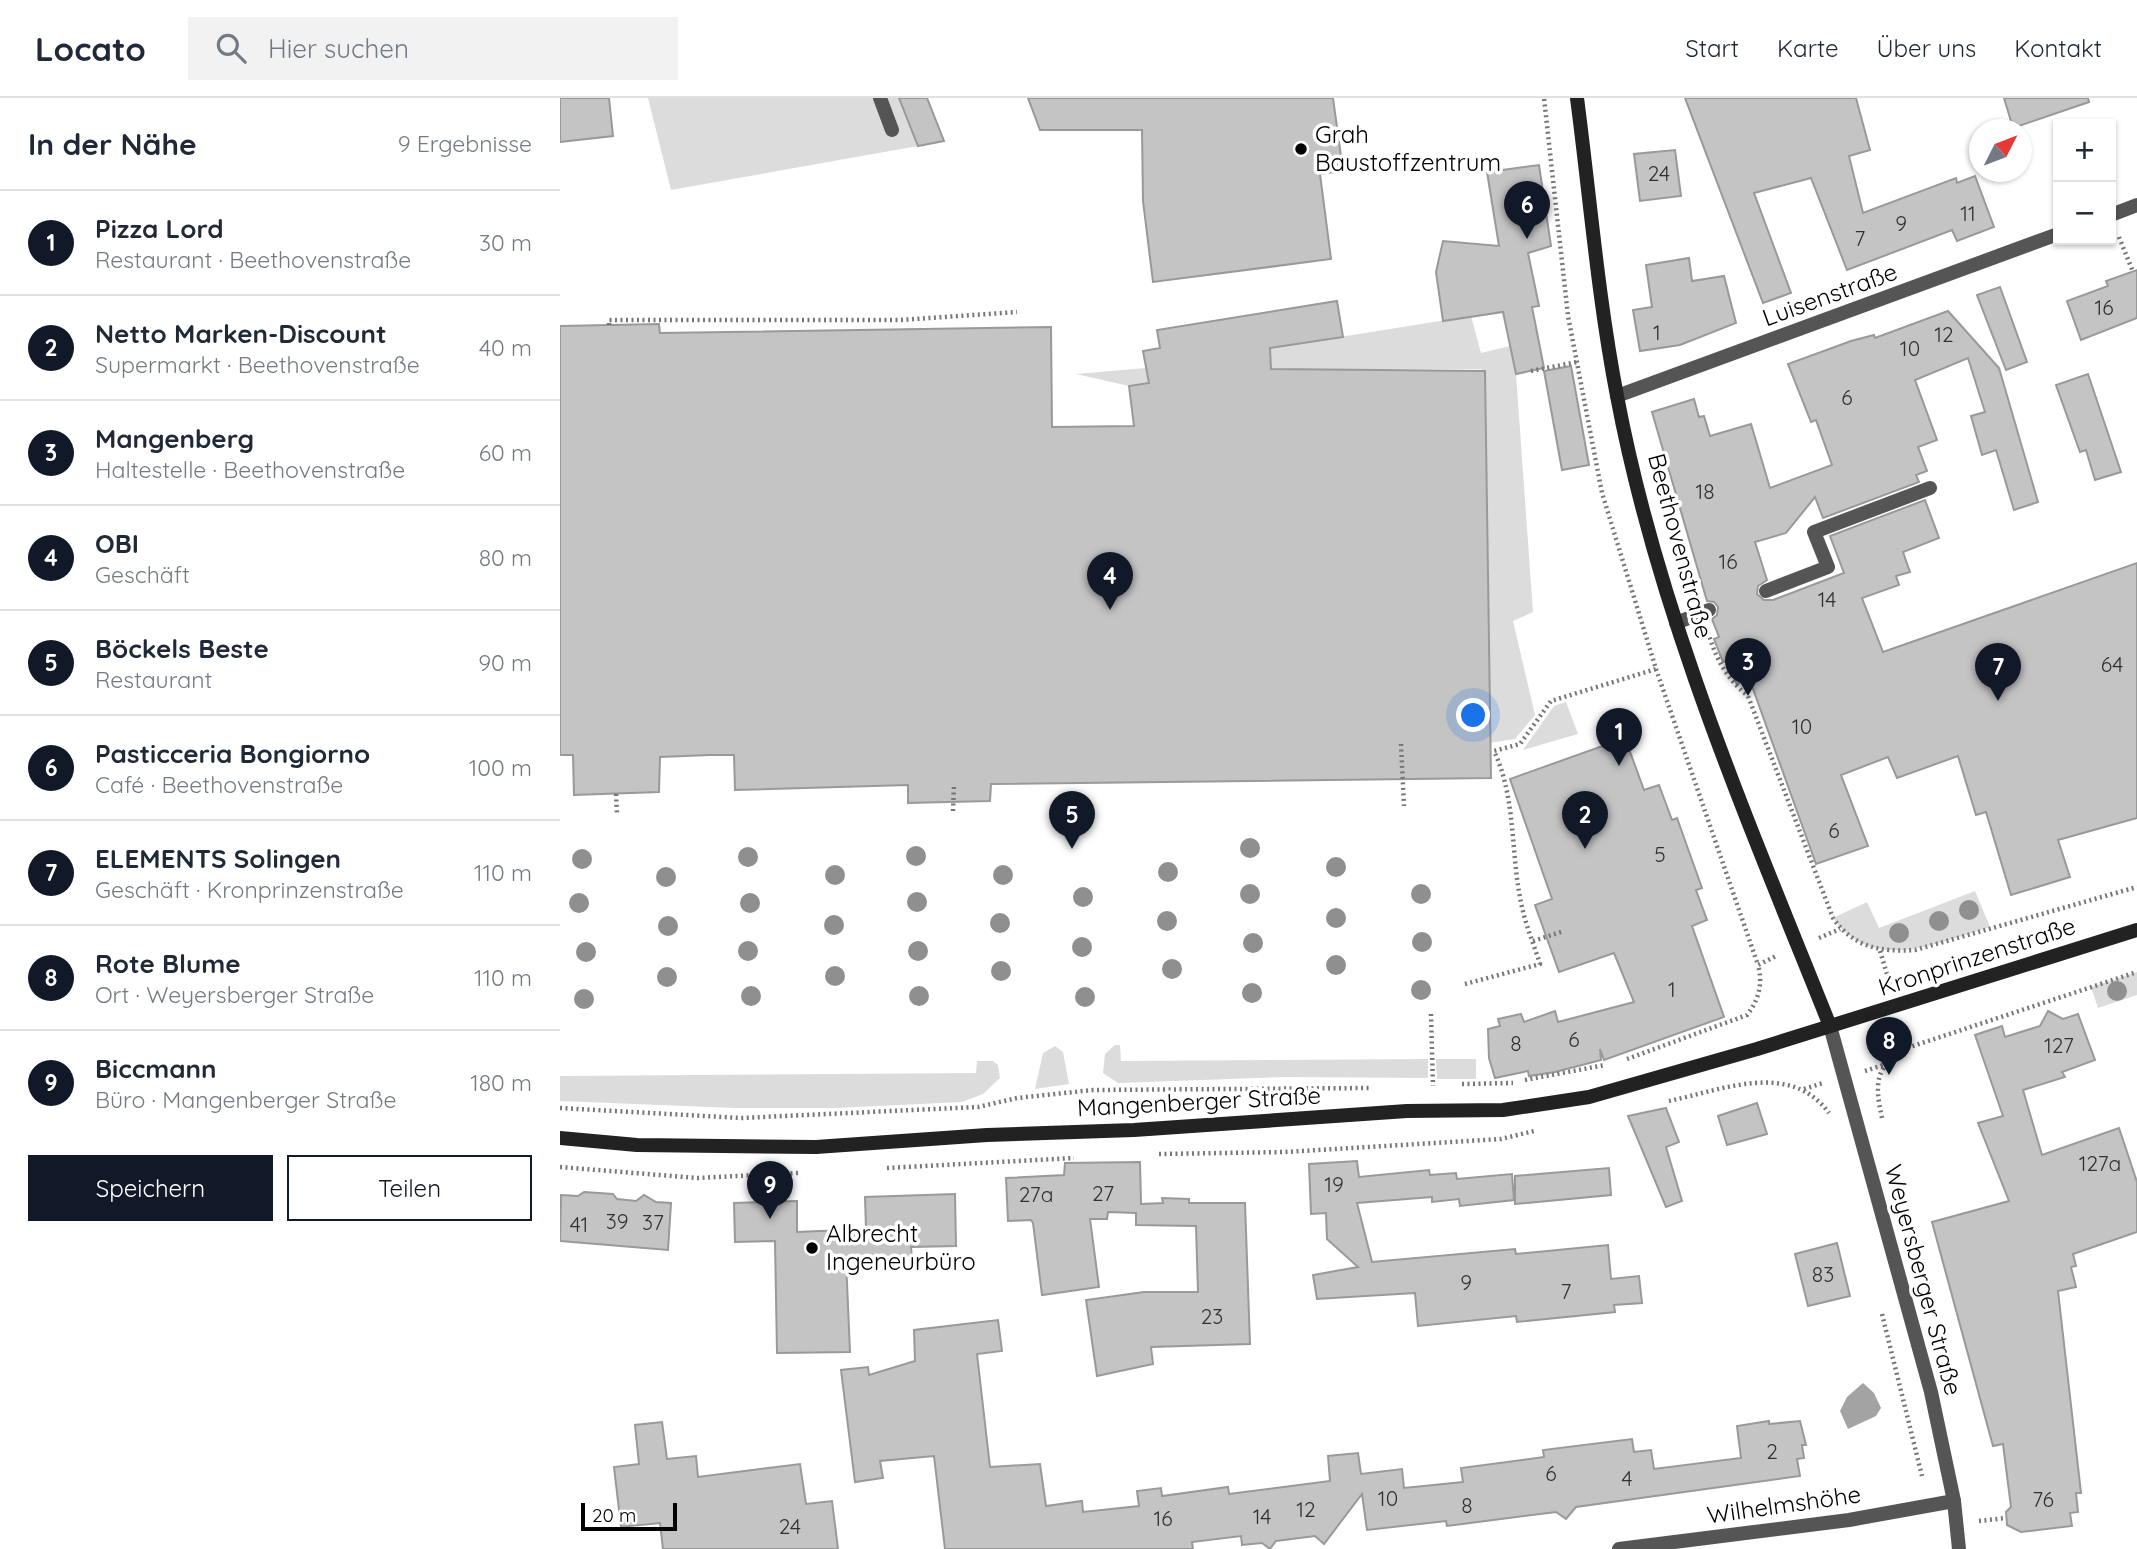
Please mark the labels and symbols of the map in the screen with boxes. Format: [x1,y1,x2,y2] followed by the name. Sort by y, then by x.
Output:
[1315,119,1501,177] place label: Grah Baustoffzentrum
[1969,119,2032,182] north arrow
[1293,141,1309,157] marker: Grah Baustoffzentrum
[1648,160,1670,186] house number: 24
[1504,181,1550,239] pin: 6
[1960,200,1976,226] house number: 11
[1895,210,1907,236] house number: 9
[1855,225,1866,251] house number: 7
[1758,256,1901,332] street label: Luisenstraße
[2094,294,2114,320] house number: 16
[1653,319,1661,345] house number: 1
[1934,321,1954,347] house number: 12
[1900,335,1920,361] house number: 10
[1841,384,1853,410] house number: 6
[1642,450,1720,641] street label: Beethovenstraße
[1695,478,1715,504] house number: 18
[1718,548,1738,574] house number: 16
[1087,552,1133,610] pin: 4
[1818,586,1836,612] house number: 14
[1725,638,1771,696] pin: 3
[1975,643,2021,701] pin: 7
[2101,651,2123,677] house number: 64
[1456,698,1490,732] your location
[1596,708,1642,766] pin: 1
[1792,713,1812,739] house number: 10
[1049,791,1095,849] pin: 5
[1562,791,1608,849] pin: 2
[1828,817,1840,843] house number: 6
[1654,841,1666,867] house number: 5
[1874,910,2079,1002] street label: Kronprinzenstraße
[1668,976,1676,1002] house number: 1
[1866,1017,1912,1075] pin: 8
[1568,1026,1580,1052] house number: 6
[1510,1030,1522,1056] house number: 8
[2044,1032,2074,1058] house number: 127
[1076,1080,1322,1122] street label: Mangenberger Straße
[2079,1150,2121,1176] house number: 127a
[747,1161,793,1219] pin: 9
[1879,1161,1969,1399] street label: Weyersberger Straße
[1324,1171,1344,1197] house number: 19
[1092,1180,1114,1206] house number: 27
[1019,1181,1053,1207] house number: 27a
[606,1208,628,1234] house number: 39
[642,1209,664,1235] house number: 37
[570,1211,588,1237] house number: 41
[826,1218,976,1276] place label: Albrecht Ingeneurbüro
[804,1240,820,1256] marker: Albrecht Ingeneurbüro
[1812,1261,1834,1287] house number: 83
[1460,1269,1472,1295] house number: 9
[1561,1278,1572,1304] house number: 7
[1201,1303,1223,1329] house number: 23
[1766,1438,1778,1464] house number: 2
[1545,1460,1557,1486] house number: 6
[1621,1465,1633,1491] house number: 4
[1705,1478,1863,1530] street label: Wilhelmshöhe
[1378,1485,1398,1511] house number: 10
[2032,1486,2054,1512] house number: 76
[1461,1492,1473,1518] house number: 8
[1296,1496,1316,1522] house number: 12
[581,1500,677,1532] scale bar
[1253,1503,1271,1529] house number: 14
[1153,1505,1173,1531] house number: 16
[779,1513,801,1539] house number: 24

